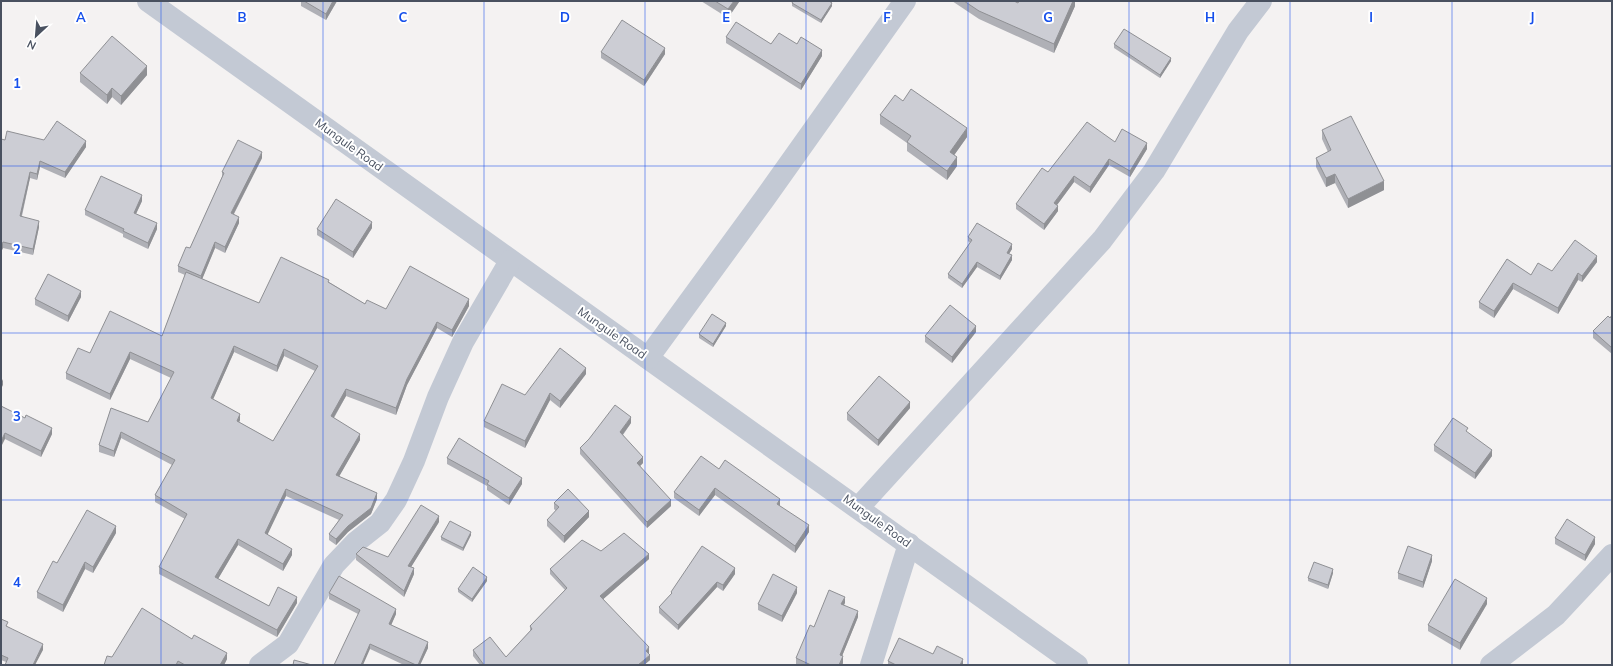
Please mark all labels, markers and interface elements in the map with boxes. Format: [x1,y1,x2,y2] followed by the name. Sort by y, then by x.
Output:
[76,9,86,25] text: A
[238,9,247,25] text: B
[399,9,408,25] text: C
[560,9,570,25] text: D
[722,9,730,25] text: E
[883,9,891,25] text: F
[1043,9,1053,25] text: G
[1205,9,1215,25] text: H
[1369,9,1373,25] text: I
[1530,9,1534,25] text: J
[16,16,56,56] north arrow
[25,37,38,53] text: N
[13,75,21,91] text: 1
[312,115,386,174] street label: Mungule Road
[13,241,21,257] text: 2
[575,303,650,362] street label: Mungule Road
[13,408,21,424] text: 3
[840,491,914,550] street label: Mungule Road
[13,574,21,590] text: 4

